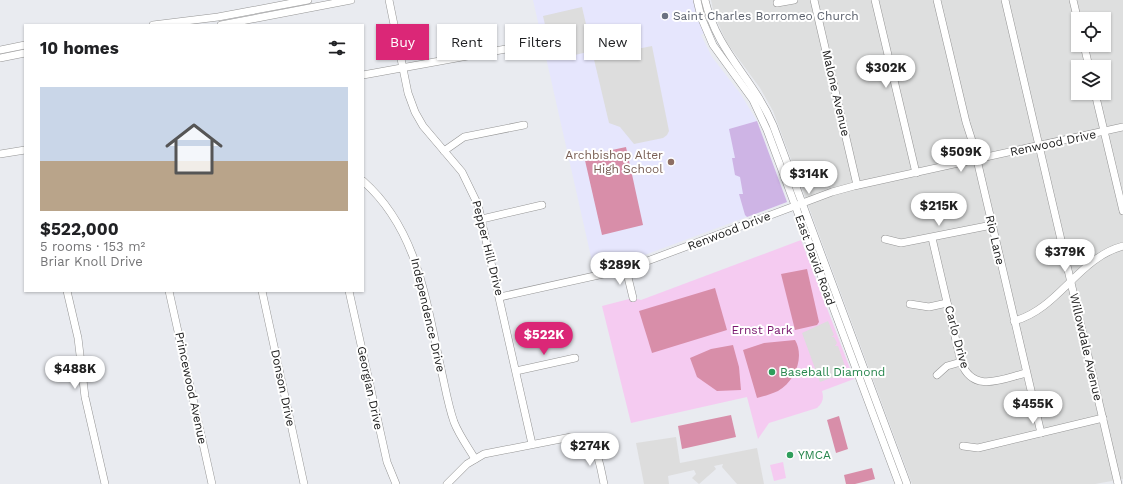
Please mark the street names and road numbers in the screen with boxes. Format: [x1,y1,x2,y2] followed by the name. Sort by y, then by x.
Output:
[819,48,853,138] street label: Malone Avenue
[1009,127,1097,159] street label: Renwood Drive
[469,199,507,297] street label: Pepper Hill Drive
[686,209,773,253] street label: Renwood Drive
[792,213,838,307] street label: East David Road
[982,214,1008,266] street label: Rio Lane
[408,257,448,374] street label: Independence Drive
[1067,292,1105,402] street label: Willowdale Avenue
[942,304,972,370] street label: Carlo Drive
[172,331,210,445] street label: Princewood Avenue
[354,345,386,431] street label: Georgian Drive
[268,348,298,428] street label: Donson Drive

